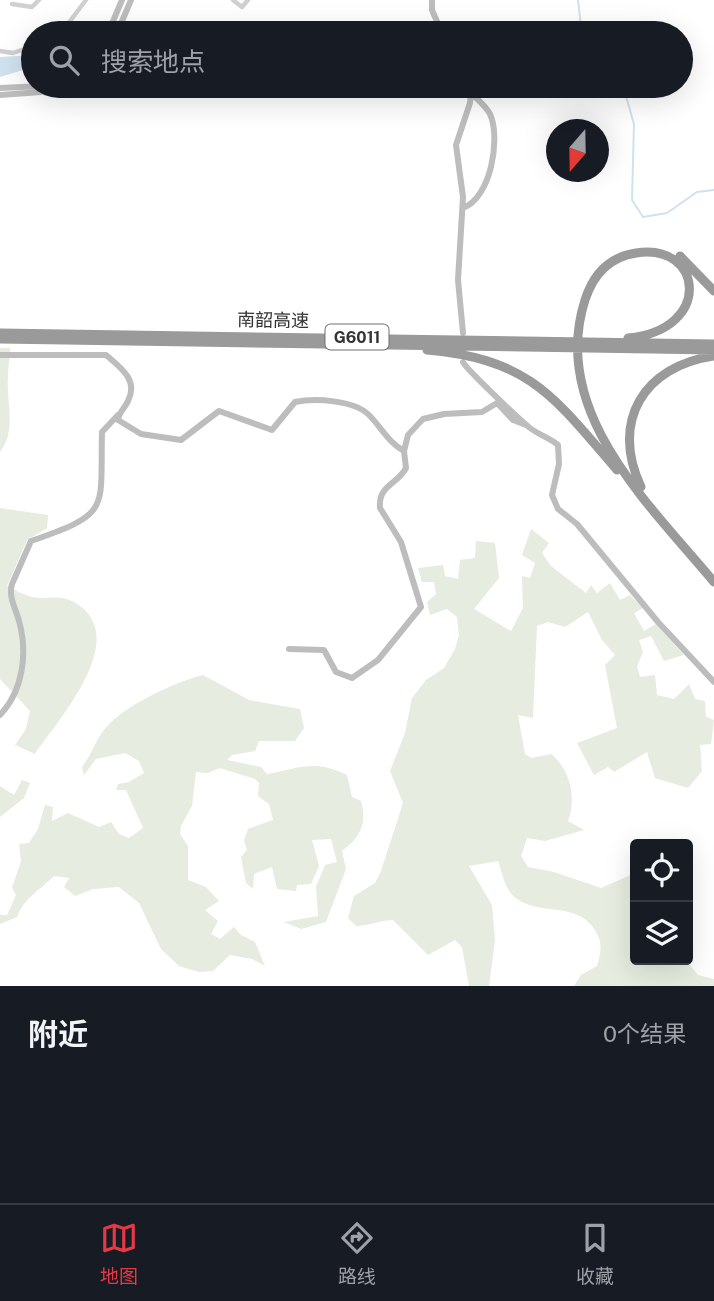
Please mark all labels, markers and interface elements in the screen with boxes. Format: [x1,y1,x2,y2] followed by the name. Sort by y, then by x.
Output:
[21,21,693,98] search box
[45,41,83,79] icon: search
[101,46,205,77] text: 搜索地点
[546,119,609,182] north arrow
[237,309,309,331] street label: 南韶高速
[326,324,388,350] road number: G6011
[630,839,693,965] map controls
[630,839,693,902] button: locate
[630,902,693,965] button: layers
[28,1016,88,1052] text: 附近
[603,1020,686,1047] text: 0个结果
[100,1219,138,1288] tab: 地图
[338,1219,376,1288] tab: 路线
[576,1219,614,1288] tab: 收藏

